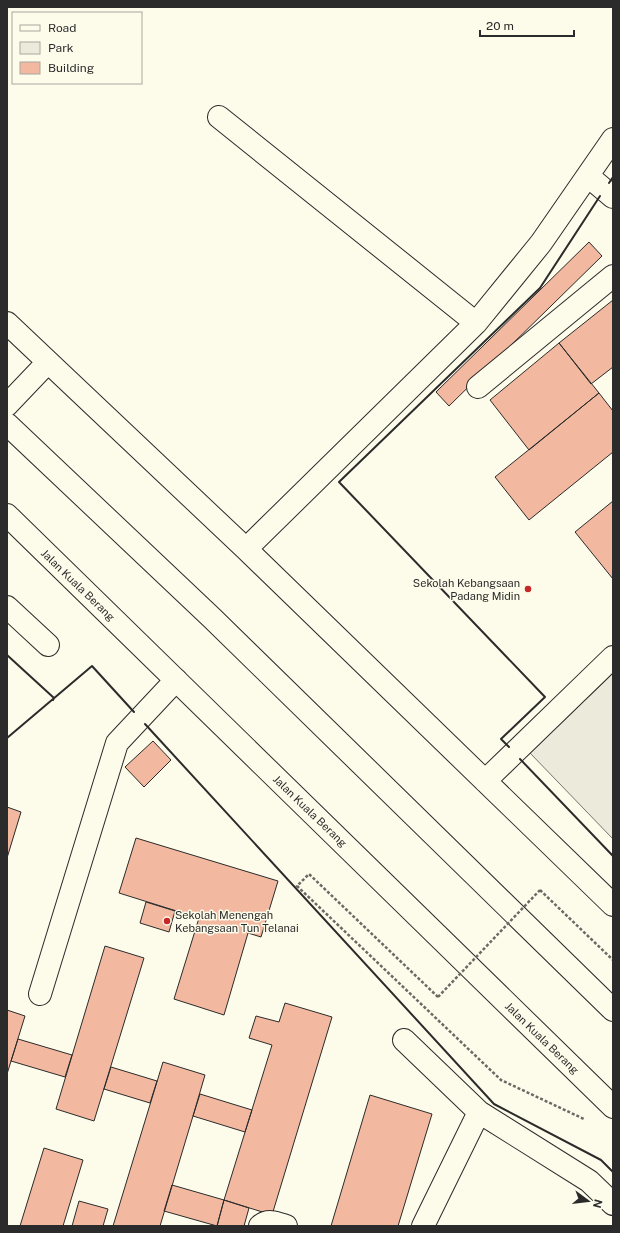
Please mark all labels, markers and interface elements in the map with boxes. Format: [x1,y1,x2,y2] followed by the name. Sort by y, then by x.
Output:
[12,12,142,84] legend
[480,12,574,38] scale bar
[486,19,514,33] text: 20 m
[48,21,76,35] text: Road
[48,41,74,55] text: Park
[48,61,94,75] text: Building
[39,547,117,623] street label: Jalan Kuala Berang
[413,577,520,602] place label: Sekolah Kebangsaan Padang Midin
[523,584,533,594] marker: Sekolah Kebangsaan Padang Midin
[271,773,349,849] street label: Jalan Kuala Berang
[175,909,299,934] place label: Sekolah Menengah Kebangsaan Tun Telanai
[162,916,172,926] marker: Sekolah Menengah Kebangsaan Tun Telanai
[503,1000,581,1076] street label: Jalan Kuala Berang
[568,1181,608,1221] north arrow
[591,1198,605,1209] text: N

